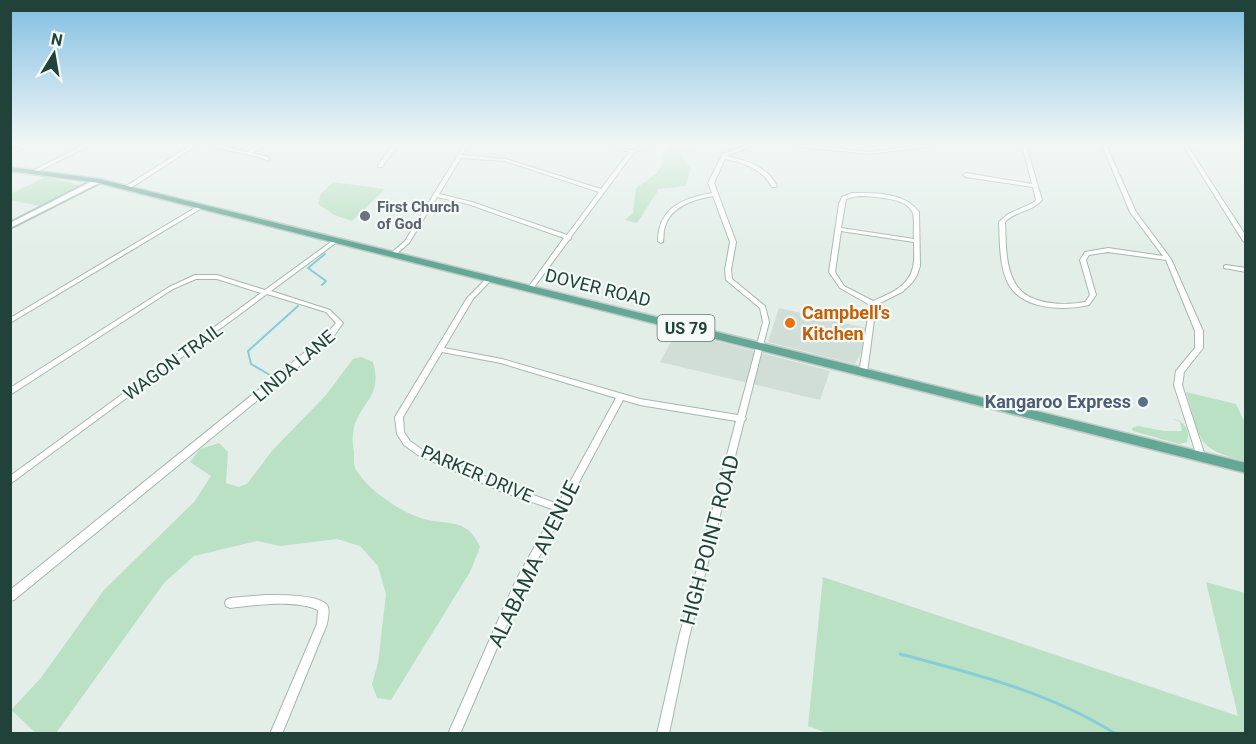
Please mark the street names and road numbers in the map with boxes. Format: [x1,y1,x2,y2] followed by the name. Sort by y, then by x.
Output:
[543,264,653,311] street label: DOVER ROAD
[658,315,714,341] road number: US 79
[119,319,226,404] street label: WAGON TRAIL
[249,325,339,406] street label: LINDA LANE
[418,441,536,507] street label: PARKER DRIVE
[676,452,744,628] street label: HIGH POINT ROAD
[483,477,585,651] street label: ALABAMA AVENUE

